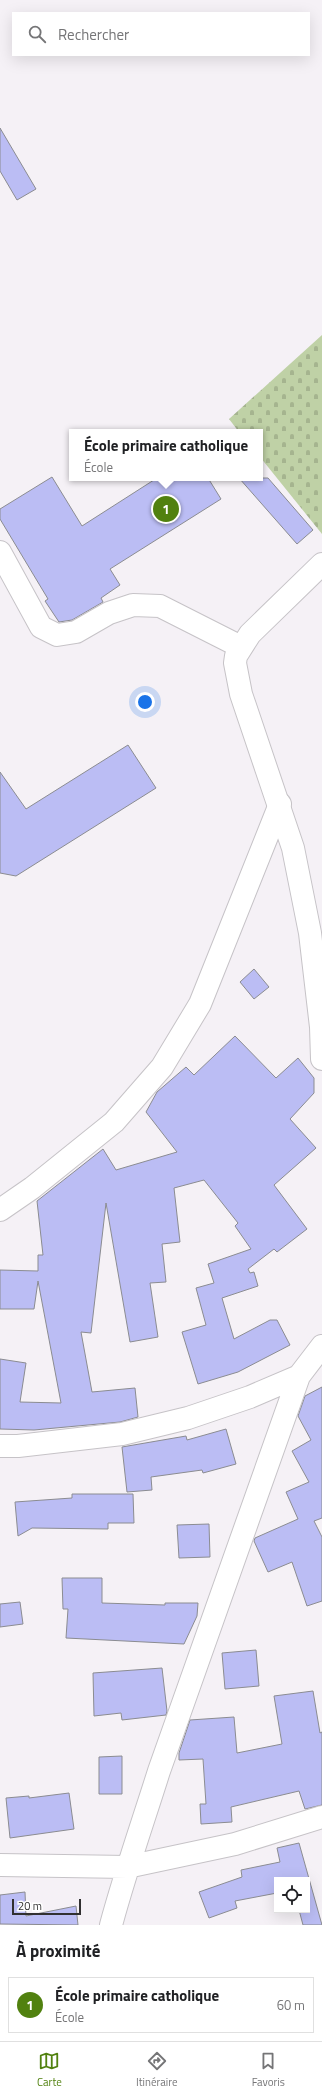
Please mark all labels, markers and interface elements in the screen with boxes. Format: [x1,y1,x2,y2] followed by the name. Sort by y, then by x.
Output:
[12,12,310,56] search box
[26,23,48,45] icon: search
[58,23,129,46] text: Rechercher
[69,429,263,481] popup
[84,434,248,457] text: École primaire catholique
[84,457,113,477] text: École
[153,494,179,524] pin: 1
[135,692,155,712] your location
[274,1877,310,1913] map controls
[274,1877,310,1913] button: locate
[12,1897,81,1916] scale bar
[18,1898,42,1914] text: 20 m
[16,1938,100,1964] text: À proximité
[55,1984,219,2007] text: École primaire catholique
[26,1995,34,2015] text: 1
[277,1995,305,2015] text: 60 m
[55,2007,84,2027] text: École
[37,2050,62,2090] tab: Carte
[136,2050,177,2090] tab: Itinéraire
[252,2050,285,2090] tab: Favoris

